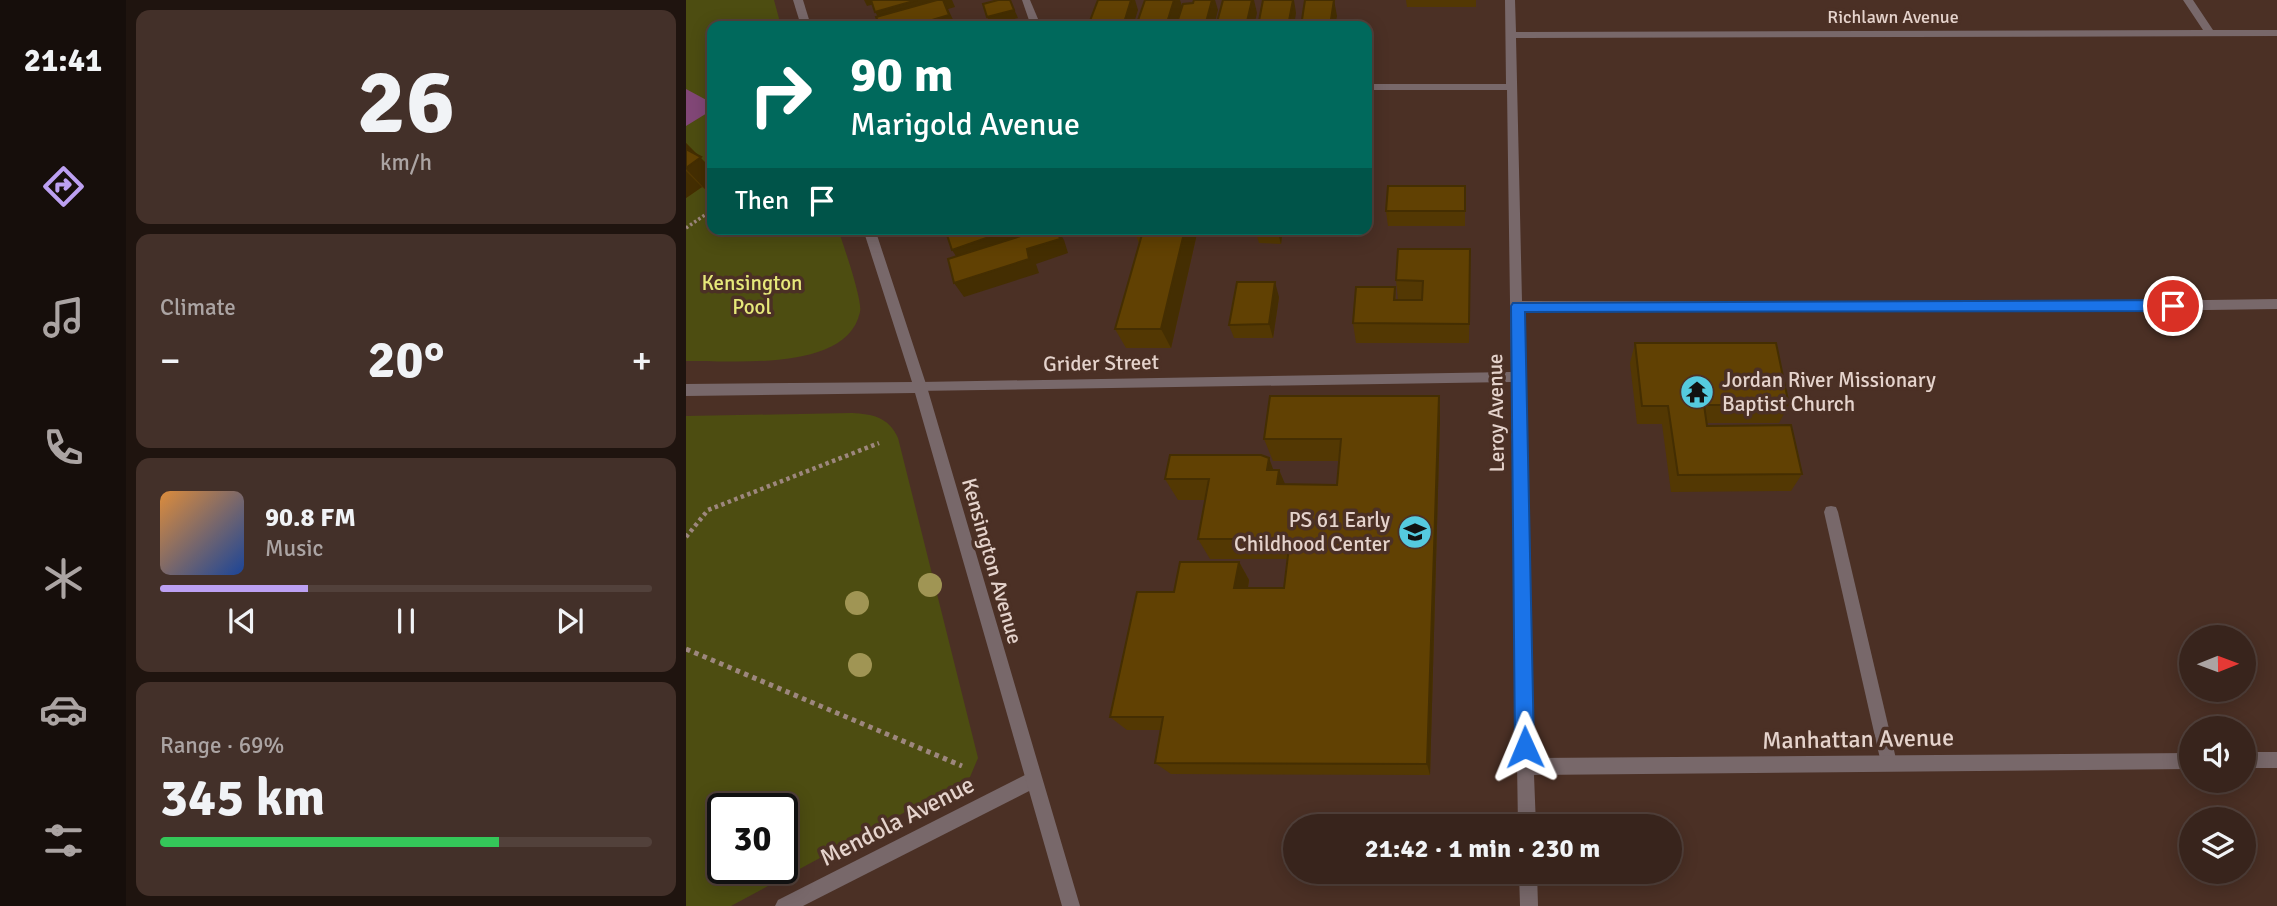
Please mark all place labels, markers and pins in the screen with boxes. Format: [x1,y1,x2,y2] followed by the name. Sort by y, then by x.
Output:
[2143,276,2203,336] pin
[1722,367,1936,417] place label: Jordan River Missionary Baptist Church
[1678,373,1716,411] temple icon: Jordan River Missionary Baptist Church
[1234,507,1390,557] place label: PS 61 Early Childhood Center
[1396,513,1434,551] school or university icon: PS 61 Early Childhood Center

